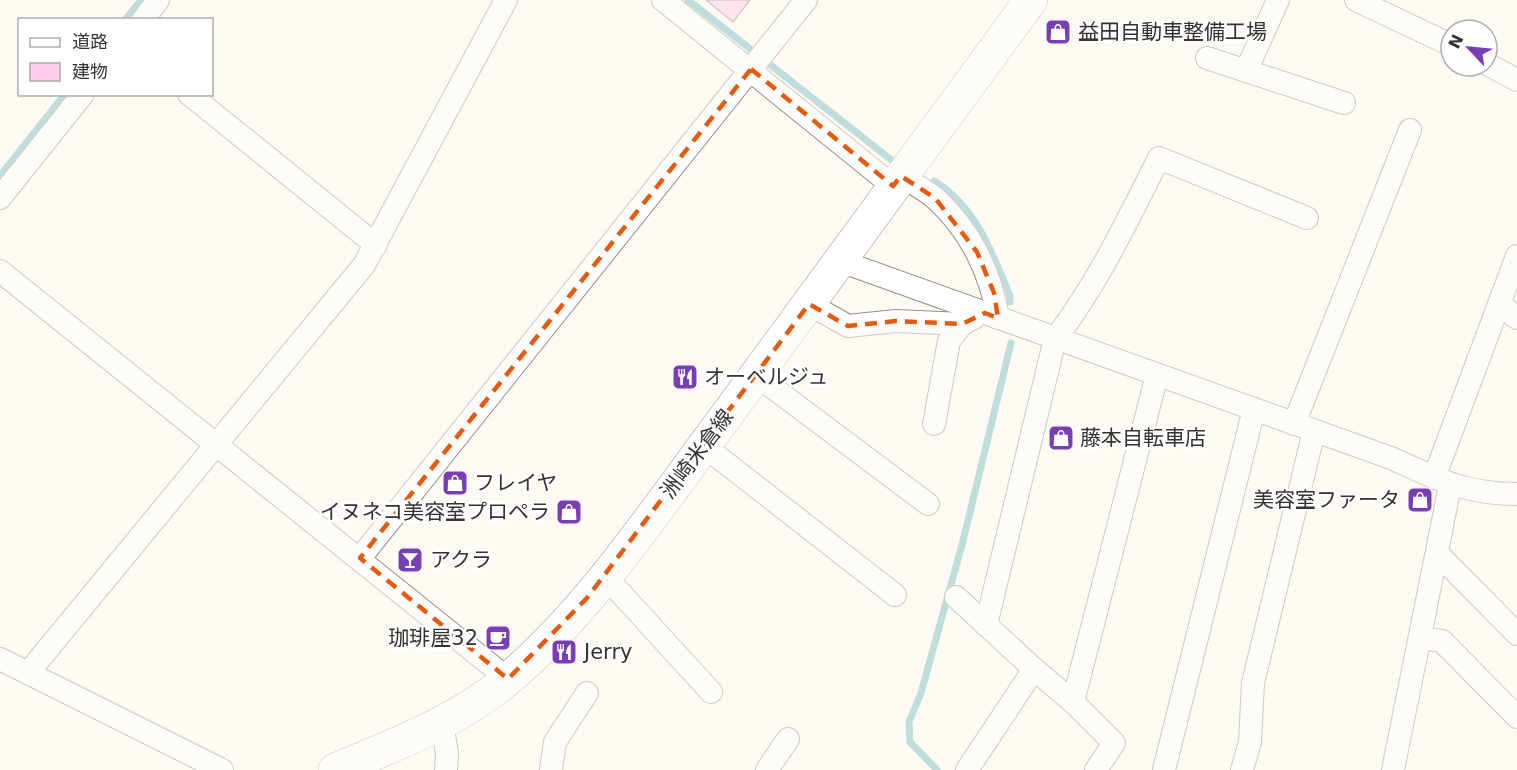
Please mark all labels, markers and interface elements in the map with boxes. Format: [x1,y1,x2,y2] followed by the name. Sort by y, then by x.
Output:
[1043,17,1073,47] shop icon: 益田自動車整備工場
[18,18,213,96] legend
[1439,18,1499,78] north arrow
[1078,20,1267,44] place label: 益田自動車整備工場
[72,31,108,52] text: 道路
[1444,31,1467,52] text: N
[72,61,108,82] text: 建物
[670,362,700,392] restaurant icon: オーベルジュ
[704,365,829,389] place label: オーベルジュ
[656,405,738,503] street label: 洲崎米倉線
[1046,423,1076,453] shop icon: 藤本自転車店
[1080,426,1206,450] place label: 藤本自転車店
[440,468,470,498] shop icon: フレイヤ
[474,471,557,495] place label: フレイヤ
[1405,485,1435,515] shop icon: 美容室ファータ
[1253,488,1400,512] place label: 美容室ファータ
[554,497,584,527] shop icon: イヌネコ美容室プロペラ
[319,500,550,524] place label: イヌネコ美容室プロペラ
[395,545,425,575] bar icon: アクラ
[430,548,492,572] place label: アクラ
[483,623,513,653] cafe icon: 珈琲屋32
[388,626,478,650] place label: 珈琲屋32
[549,637,579,667] restaurant icon: Jerry
[582,640,632,664] place label: Jerry

